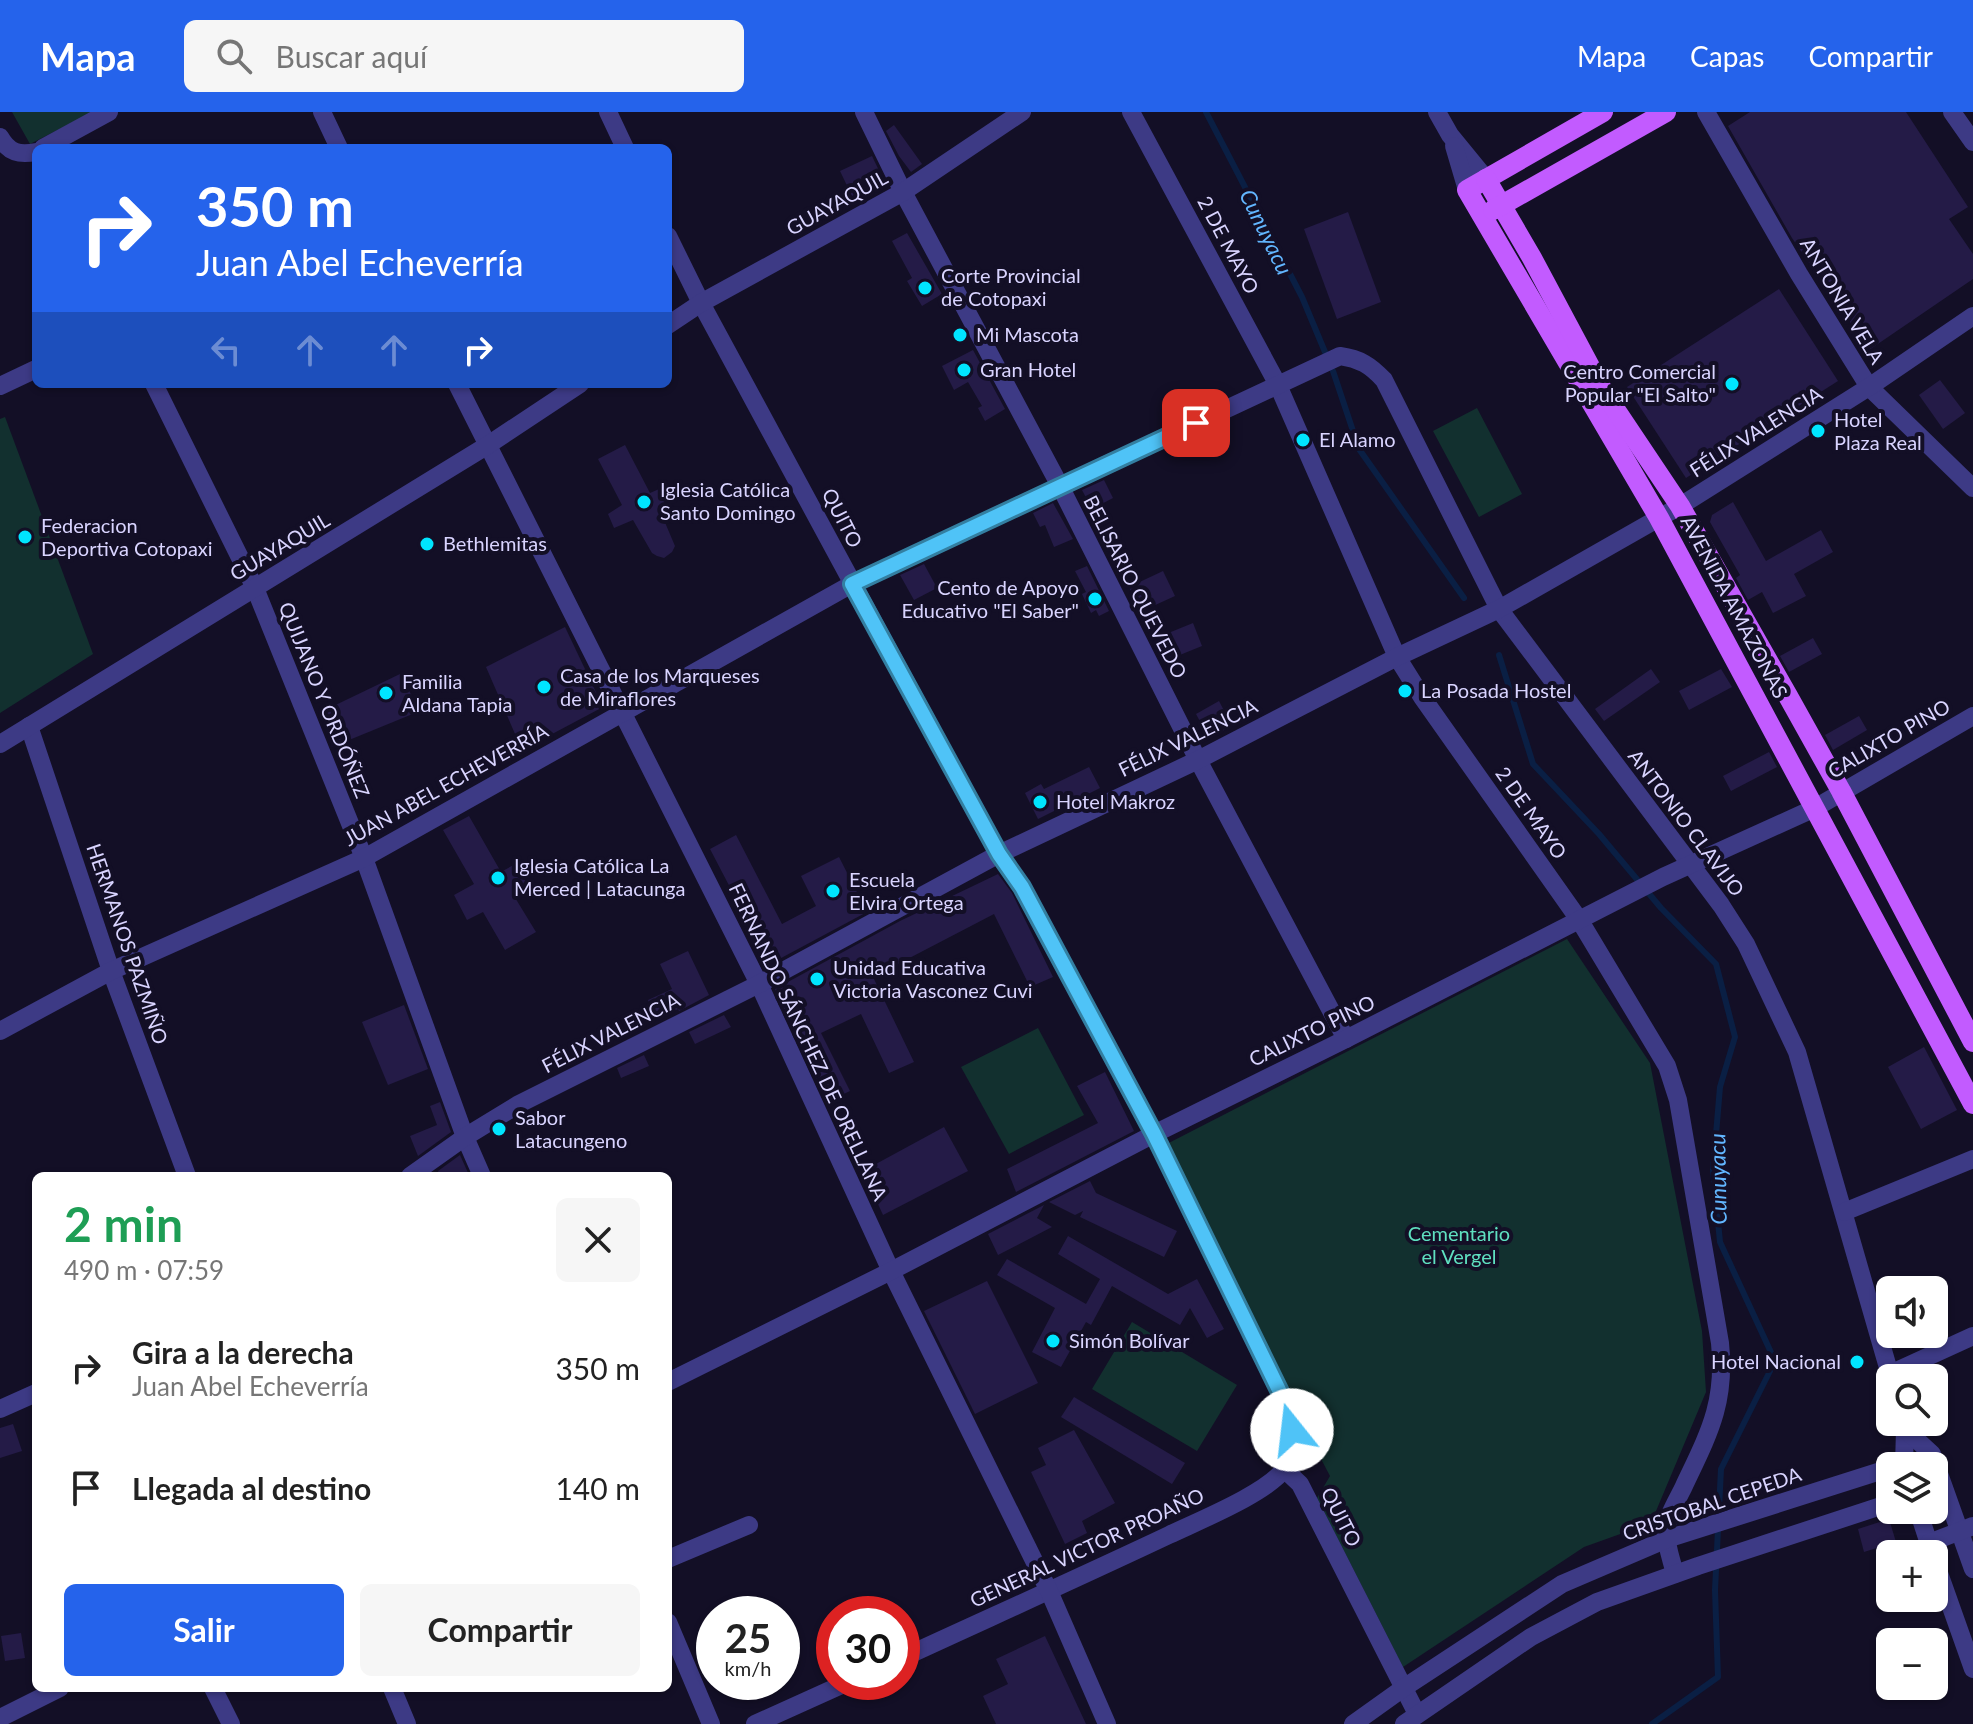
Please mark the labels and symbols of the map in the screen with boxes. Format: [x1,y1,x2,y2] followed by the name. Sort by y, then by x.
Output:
[782,164,891,240] street label: GUAYAQUIL
[1234,185,1299,279] water label: Cunuyacu
[1193,192,1265,297] street label: 2 DE MAYO
[1796,233,1890,368] street label: ANTONIA VELA
[941,263,1081,310] place label: Corte Provincial de Cotopaxi
[916,279,934,297] marker: Corte Provincial de Cotopaxi
[976,322,1079,346] place label: Mi Mascota
[951,326,969,344] marker: Mi Mascota
[980,357,1076,381] place label: Gran Hotel
[1563,359,1716,406] place label: Centro Comercial Popular "El Salto"
[955,361,973,379] marker: Gran Hotel
[1723,375,1741,393] marker: Centro Comercial Popular "El Salto"
[1685,381,1827,482] street label: FÉLIX VALENCIA
[1162,389,1230,457] pin
[1834,407,1922,454] place label: Hotel Plaza Real
[1809,422,1827,440] marker: Hotel Plaza Real
[1319,427,1396,451] place label: El Alamo
[1294,431,1312,449] marker: El Alamo
[660,477,796,524] place label: Iglesia Católica Santo Domingo
[818,484,868,551] street label: QUITO
[1079,491,1193,682] street label: BELISARIO QUEVEDO
[635,493,653,511] marker: Iglesia Católica Santo Domingo
[225,507,334,585] street label: GUAYAQUIL
[1676,511,1793,702] street label: AVENIDA AMAZONAS
[41,513,213,560] place label: Federacion Deportiva Cotopaxi
[16,528,34,546] marker: Federacion Deportiva Cotopaxi
[443,531,547,555] place label: Bethlemitas
[418,535,436,553] marker: Bethlemitas
[902,575,1079,622] place label: Cento de Apoyo Educativo "El Saber"
[1086,590,1104,608] marker: Cento de Apoyo Educativo "El Saber"
[275,598,375,801] street label: QUIJANO Y ORDÓÑEZ
[560,663,760,710] place label: Casa de los Marqueses de Miraflores
[402,669,512,716] place label: Familia Aldana Tapia
[535,678,553,696] marker: Casa de los Marqueses de Miraflores
[1421,678,1571,702] place label: La Posada Hostel
[1396,682,1414,700] marker: La Posada Hostel
[377,684,395,702] marker: Familia Aldana Tapia
[1114,693,1261,781] street label: FÉLIX VALENCIA
[1823,694,1954,783] street label: CALIXTO PINO
[339,718,552,850] street label: JUAN ABEL ECHEVERRÍA
[1624,744,1750,901] street label: ANTONIO CLAVIJO
[1491,762,1572,863] street label: 2 DE MAYO
[1056,789,1175,813] place label: Hotel Makroz
[1031,793,1049,811] marker: Hotel Makroz
[82,840,174,1047] street label: HERMANOS PAZMIÑO
[514,853,685,900] place label: Iglesia Católica La Merced | Latacunga
[849,867,964,914] place label: Escuela Elvira Ortega
[489,869,507,887] marker: Iglesia Católica La Merced | Latacunga
[725,879,893,1204] street label: FERNANDO SÁNCHEZ DE ORELLANA
[824,882,842,900] marker: Escuela Elvira Ortega
[833,955,1033,1002] place label: Unidad Educativa Victoria Vasconez Cuvi
[808,970,826,988] marker: Unidad Educativa Victoria Vasconez Cuvi
[538,987,684,1077] street label: FÉLIX VALENCIA
[1245,989,1378,1071] street label: CALIXTO PINO
[515,1105,627,1152] place label: Sabor Latacungeno
[490,1120,508,1138] marker: Sabor Latacungeno
[1703,1133,1732,1225] water label: Cunuyacu
[1408,1221,1510,1268] park label: Cementario el Vergel
[1069,1328,1190,1352] place label: Simón Bolívar
[1044,1332,1062,1350] marker: Simón Bolívar
[1711,1349,1841,1373] place label: Hotel Nacional
[1848,1353,1866,1371] marker: Hotel Nacional
[1250,1388,1334,1472] position arrow
[1619,1461,1805,1545] street label: CRISTOBAL CEPEDA
[966,1482,1207,1612] street label: GENERAL VICTOR PROAÑO
[1317,1483,1367,1550] street label: QUITO
[816,1596,920,1700] speed limit sign: 30

